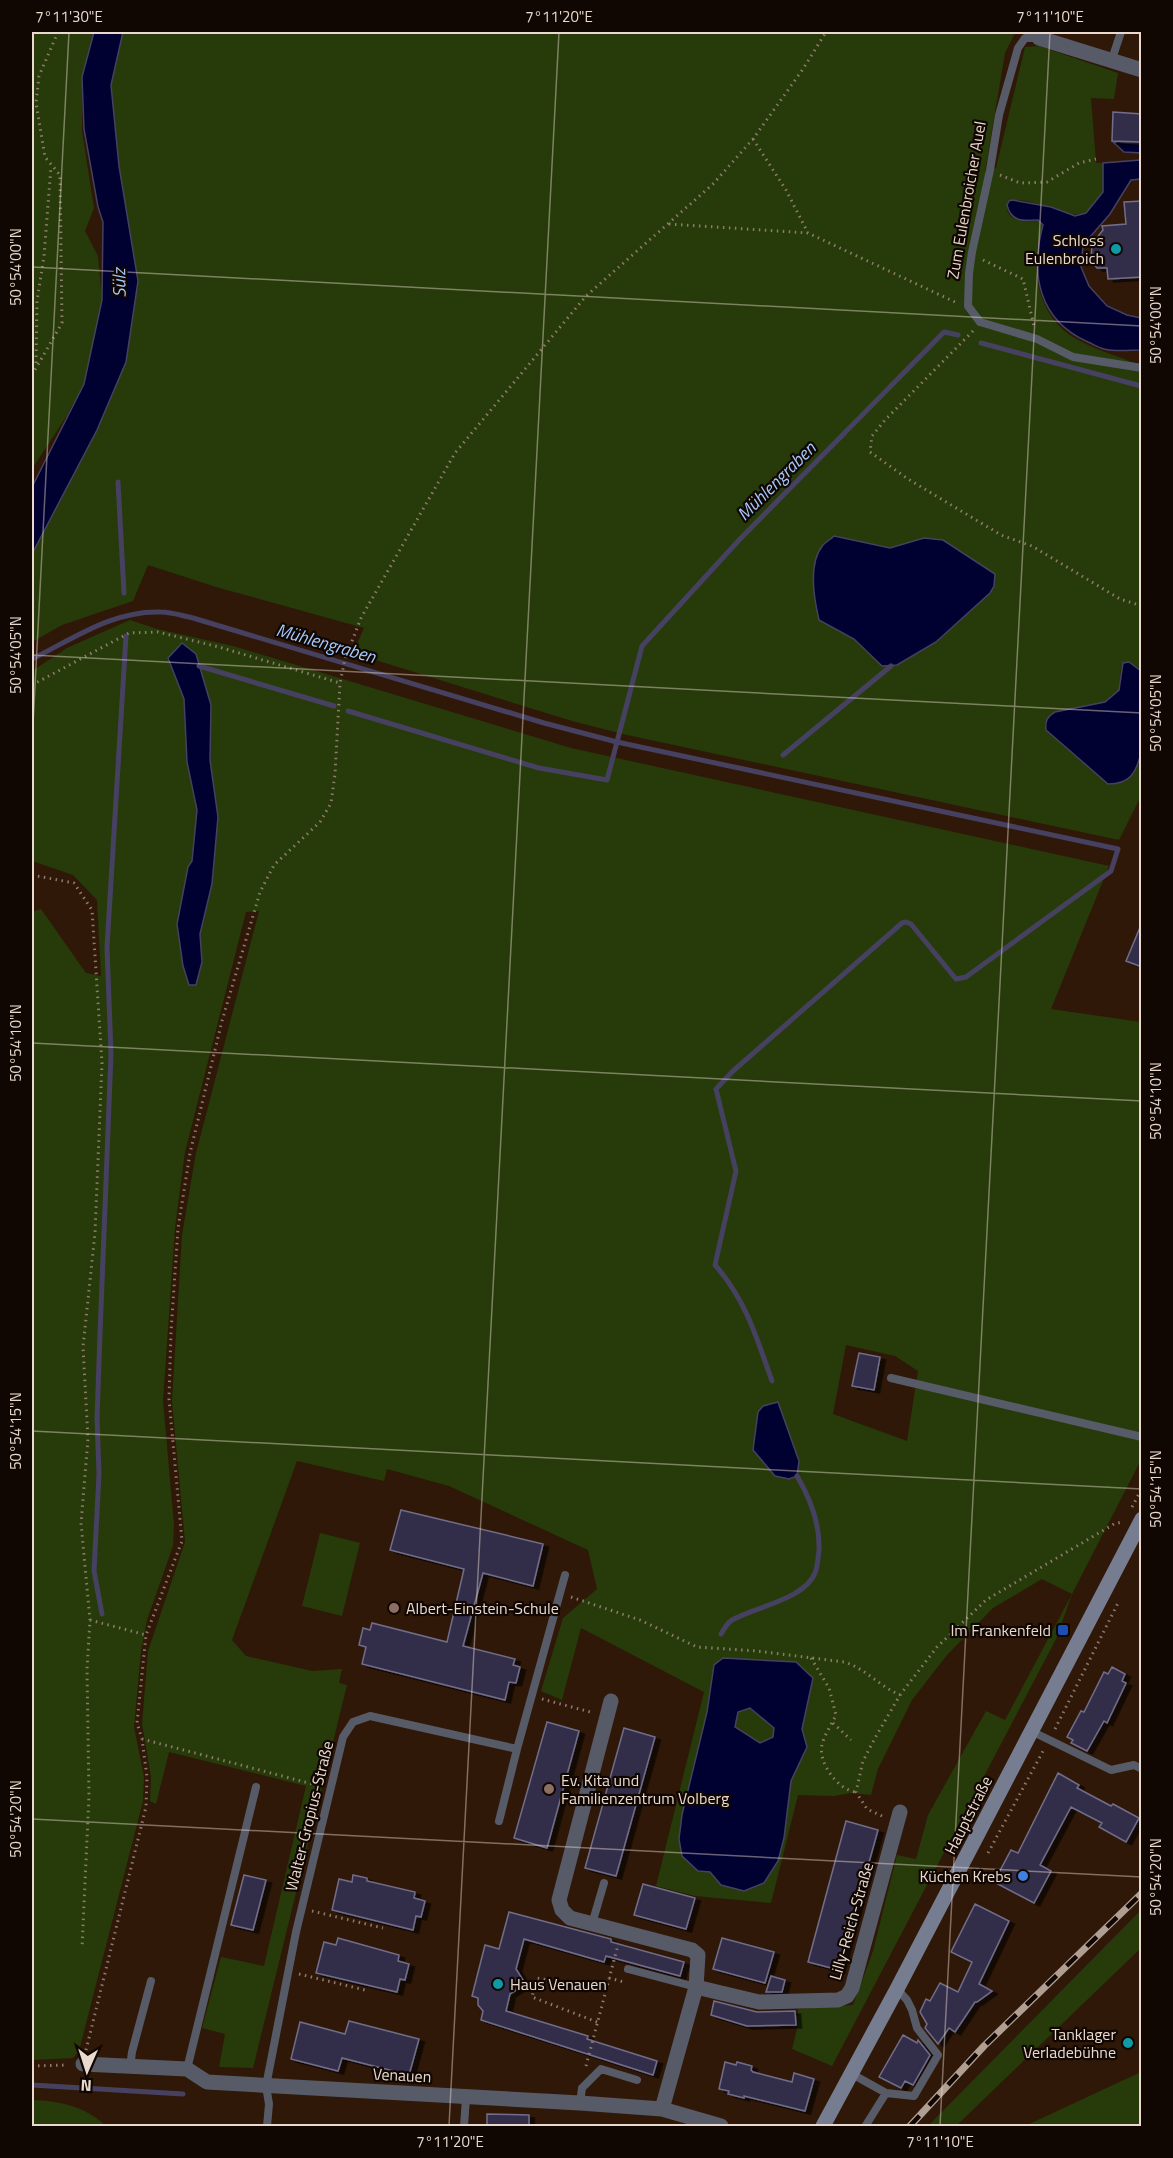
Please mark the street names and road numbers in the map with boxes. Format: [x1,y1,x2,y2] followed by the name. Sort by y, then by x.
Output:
[940,119,992,281] street label: Zum Eulenbroicher Auel
[279,1738,339,1894] street label: Walter-Gropius-Straße
[938,1772,998,1858] street label: Hauptstraße
[823,1859,879,1983] street label: Lilly-Reich-Straße
[372,2061,432,2089] street label: Venauen

